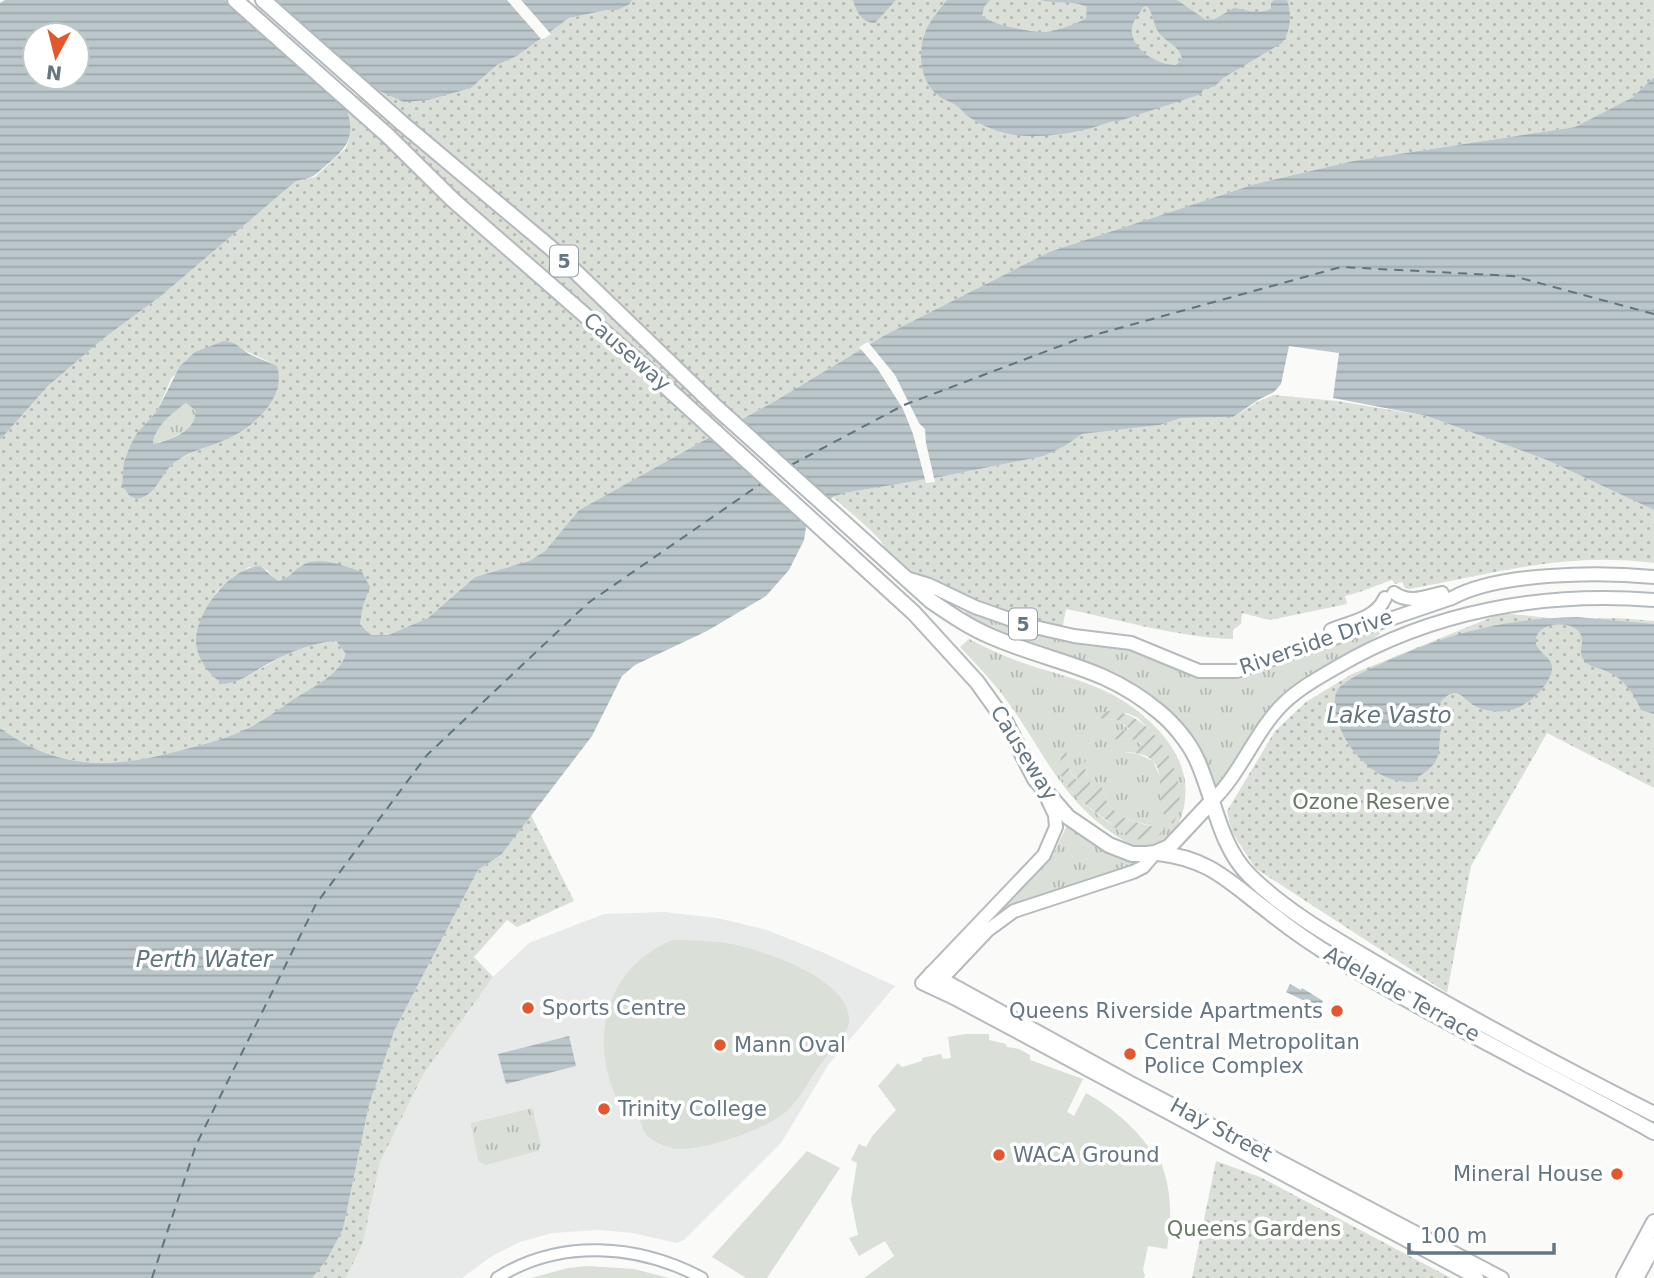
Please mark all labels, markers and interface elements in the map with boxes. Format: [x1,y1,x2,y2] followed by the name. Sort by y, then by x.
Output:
[21,21,91,91] north arrow
[45,61,63,85] text: N
[550,246,578,276] road number: 5
[579,308,675,396] street label: Causeway
[1236,605,1396,679] street label: Riverside Drive
[1009,608,1037,639] road number: 5
[985,701,1063,805] street label: Causeway
[1326,702,1452,728] water label: Lake Vasto
[1292,790,1450,814] park label: Ozone Reserve
[1320,941,1484,1047] street label: Adelaide Terrace
[136,946,274,972] water label: Perth Water
[542,996,686,1020] place label: Sports Centre
[1009,999,1323,1023] place label: Queens Riverside Apartments
[520,1000,536,1016] marker: Sports Centre
[1329,1003,1345,1019] marker: Queens Riverside Apartments
[1144,1030,1360,1078] place label: Central Metropolitan Police Complex
[734,1033,846,1057] place label: Mann Oval
[712,1037,728,1053] marker: Mann Oval
[1122,1046,1138,1062] marker: Central Metropolitan Police Complex
[1166,1093,1276,1167] street label: Hay Street
[617,1097,767,1121] place label: Trinity College
[596,1101,612,1117] marker: Trinity College
[1013,1143,1160,1167] place label: WACA Ground
[991,1147,1007,1163] marker: WACA Ground
[1453,1162,1603,1186] place label: Mineral House
[1609,1166,1625,1182] marker: Mineral House
[1409,1212,1554,1256] scale bar
[1167,1217,1341,1241] park label: Queens Gardens
[1420,1224,1487,1248] text: 100 m

